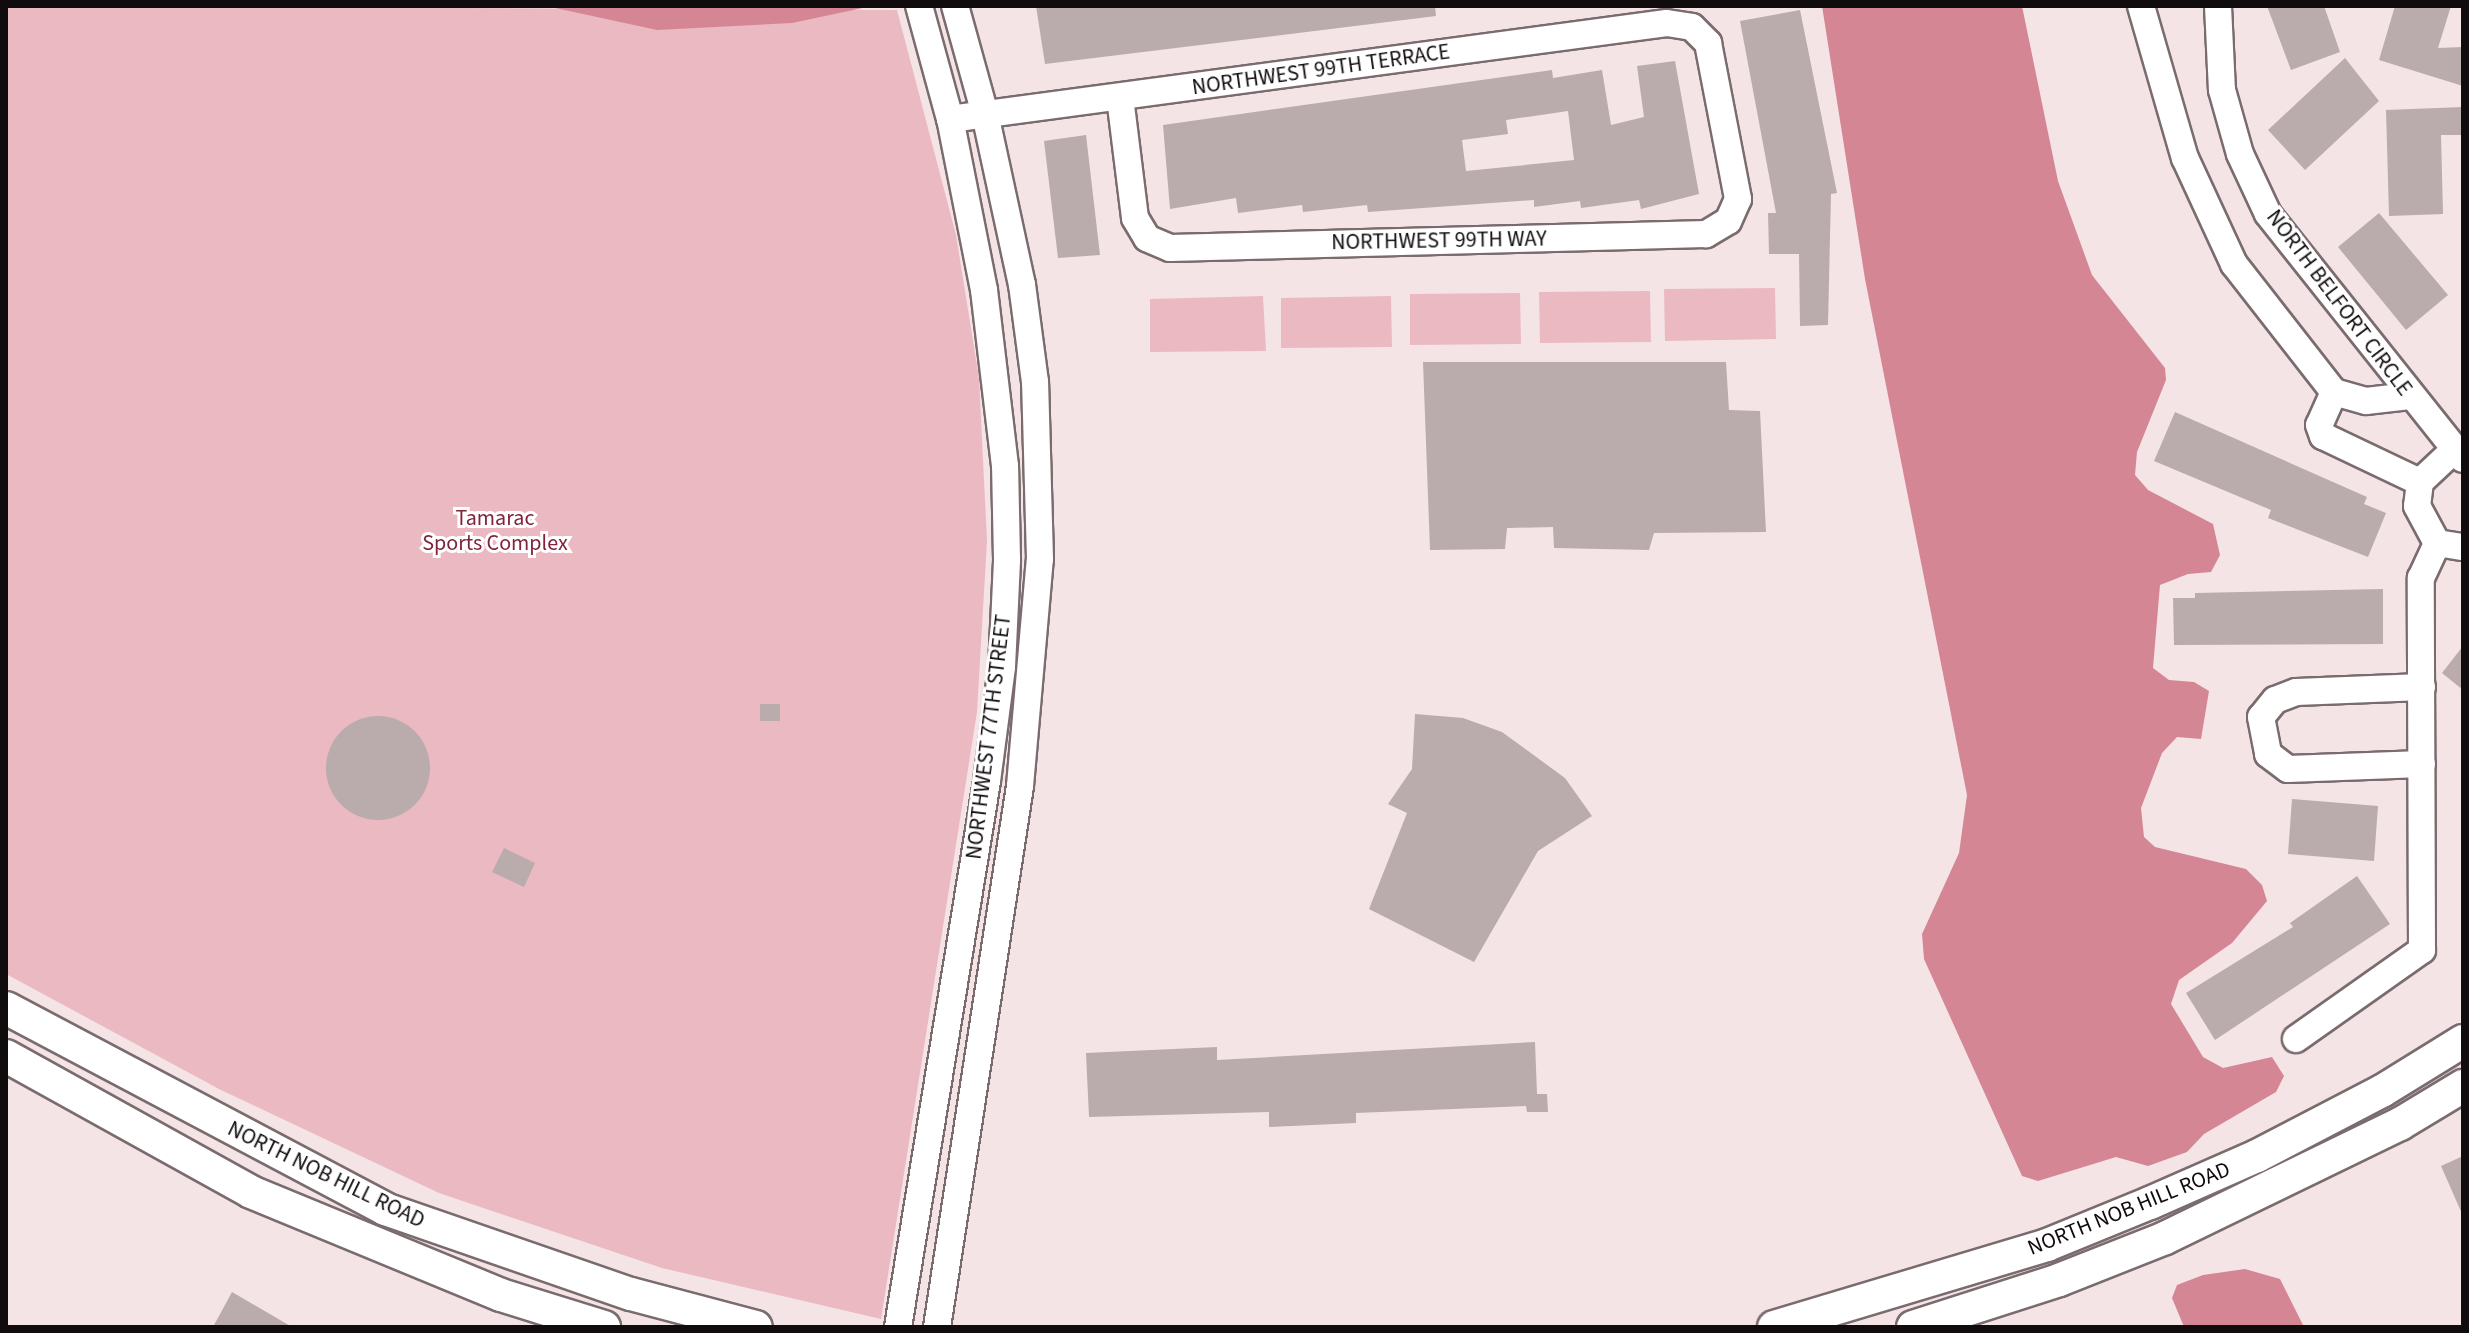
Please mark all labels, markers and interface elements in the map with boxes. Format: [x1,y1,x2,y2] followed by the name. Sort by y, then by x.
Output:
[1190,39,1452,101] street label: NORTHWEST 99TH TERRACE
[2260,205,2418,401] street label: NORTH BELFORT CIRCLE
[1331,226,1547,256] street label: NORTHWEST 99TH WAY
[422,505,568,556] park label: Tamarac Sports Complex
[961,613,1017,861] street label: NORTHWEST 77TH STREET
[223,1116,429,1234] street label: NORTH NOB HILL ROAD
[2024,1156,2234,1262] street label: NORTH NOB HILL ROAD

